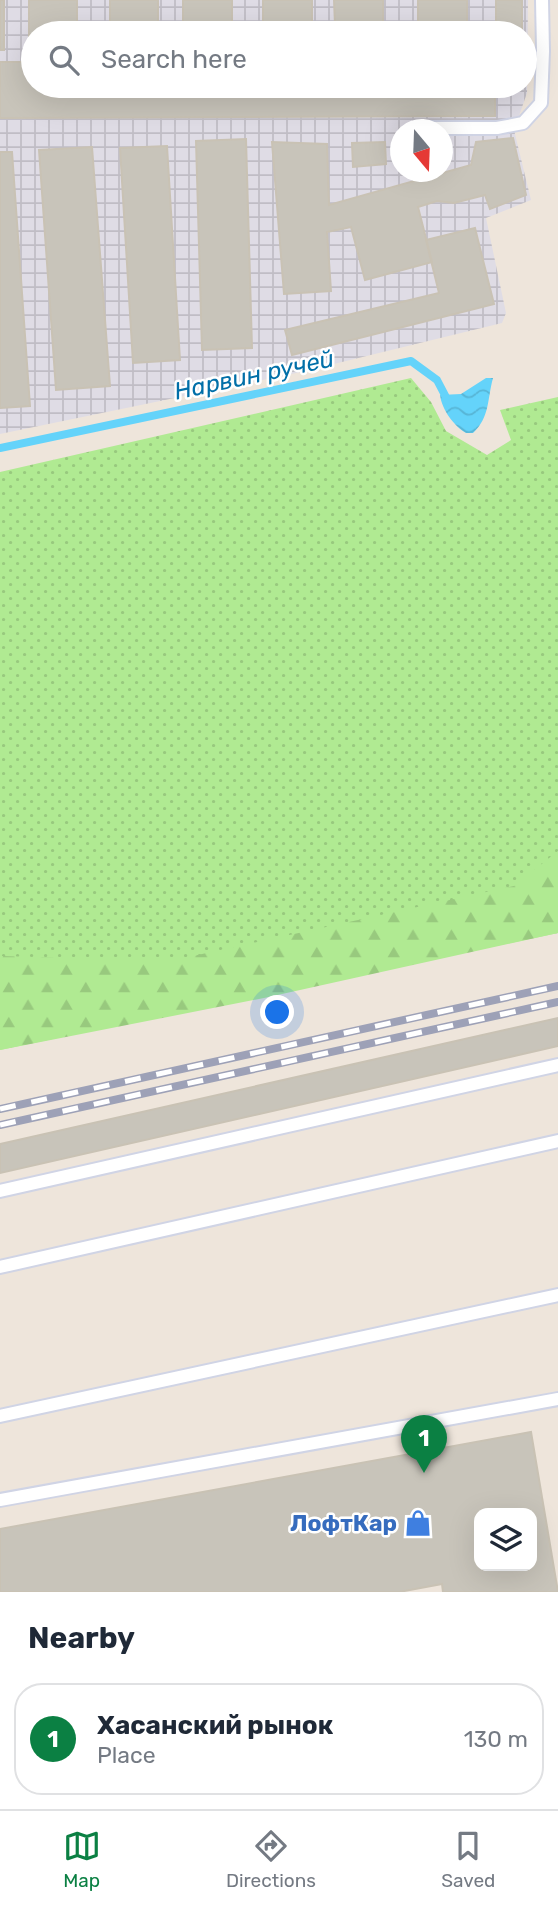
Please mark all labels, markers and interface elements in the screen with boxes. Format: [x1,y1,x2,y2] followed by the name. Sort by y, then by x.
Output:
[21,21,537,98] search box
[45,41,83,79] icon: search
[101,44,247,75] text: Search here
[390,119,453,182] north arrow
[172,344,336,406] water label: Нарвин ручей
[260,995,294,1029] your location
[401,1415,447,1473] pin: 1
[403,1508,433,1538] shop icon: ЛофтКар
[474,1508,537,1571] map controls
[474,1508,537,1571] button: layers
[290,1509,397,1537] place label: ЛофтКар
[28,1620,135,1656] text: Nearby
[97,1710,333,1741] text: Хасанский рынок
[47,1725,59,1753] text: 1
[464,1725,528,1753] text: 130 m
[97,1741,156,1769] text: Place
[63,1827,101,1892] tab: Map
[226,1827,316,1892] tab: Directions
[441,1827,495,1892] tab: Saved

